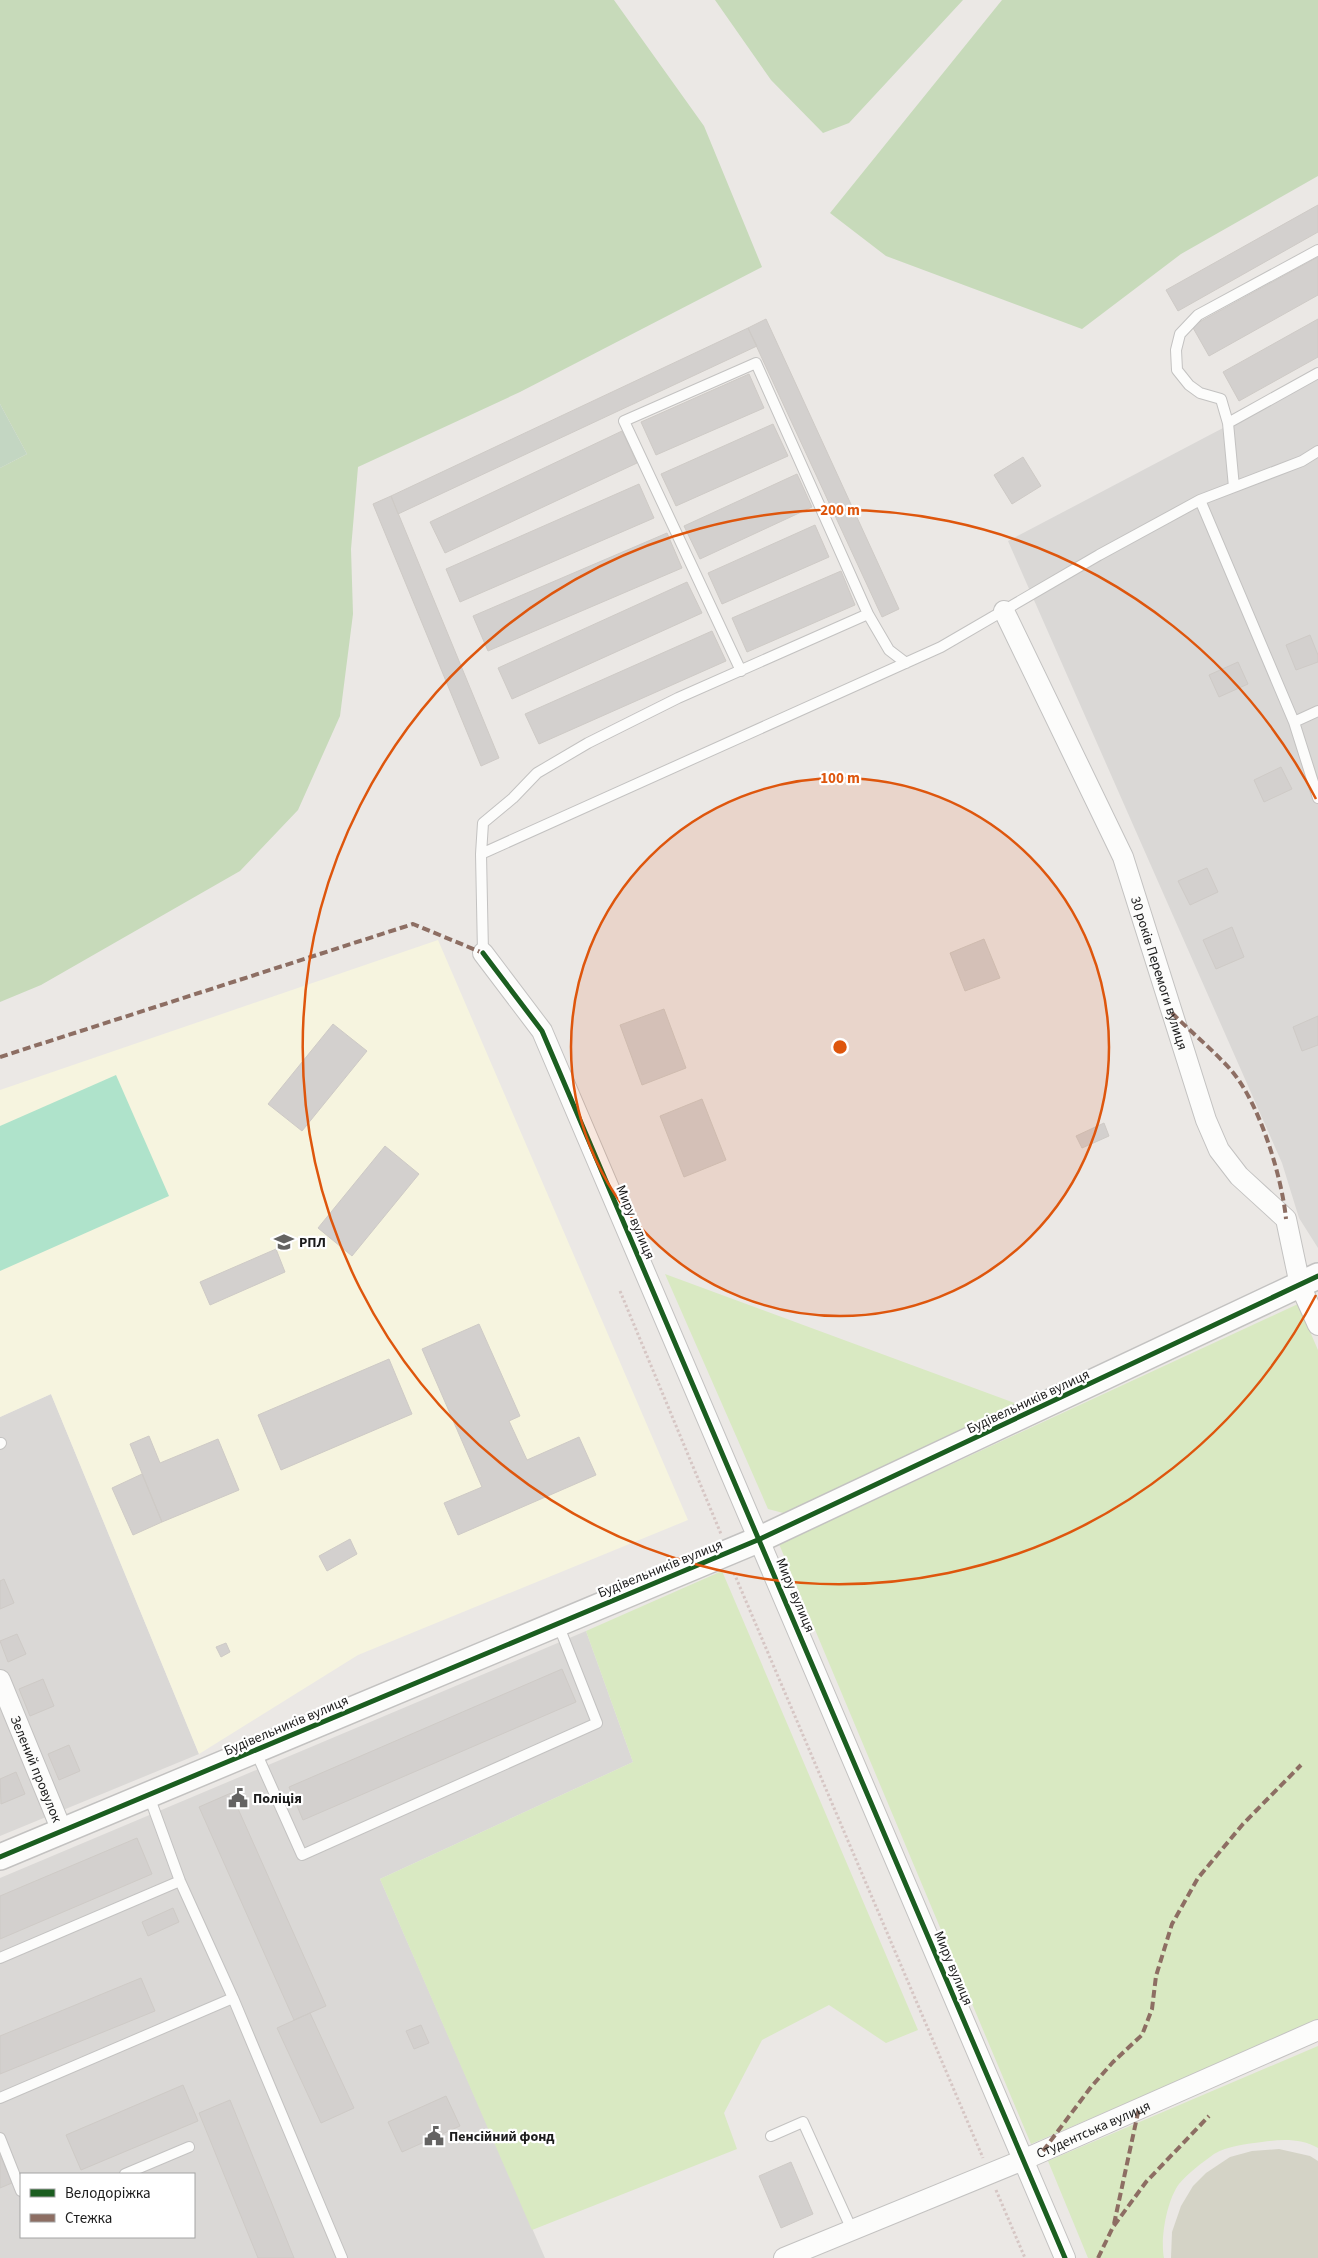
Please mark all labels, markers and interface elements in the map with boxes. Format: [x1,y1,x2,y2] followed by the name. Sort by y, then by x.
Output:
[820,500,860,521] text: 200 m
[820,768,860,789] text: 100 m
[1125,894,1192,1053] street label: 30 років Перемоги вулиця
[831,1038,849,1056] centre of rings
[610,1182,660,1263] street label: Миру вулиця
[273,1231,295,1253] school or university icon: РПЛ
[299,1233,326,1253] place label: РПЛ
[964,1365,1093,1439] street label: Будівельників вулиця
[595,1535,726,1603] street label: Будівельників вулиця
[770,1555,820,1636] street label: Миру вулиця
[221,1691,352,1761] street label: Будівельників вулиця
[5,1713,66,1826] street label: Зелений провулок
[227,1787,249,1809] public building icon: Поліція
[253,1789,302,1809] place label: Поліція
[928,1928,978,2009] street label: Миру вулиця
[1033,2096,1154,2164] street label: Студентська вулиця
[423,2125,445,2147] public building icon: Пенсійний фонд
[449,2127,555,2147] place label: Пенсійний фонд
[20,2173,195,2238] legend
[65,2183,151,2204] text: Велодоріжка
[65,2208,112,2229] text: Стежка

